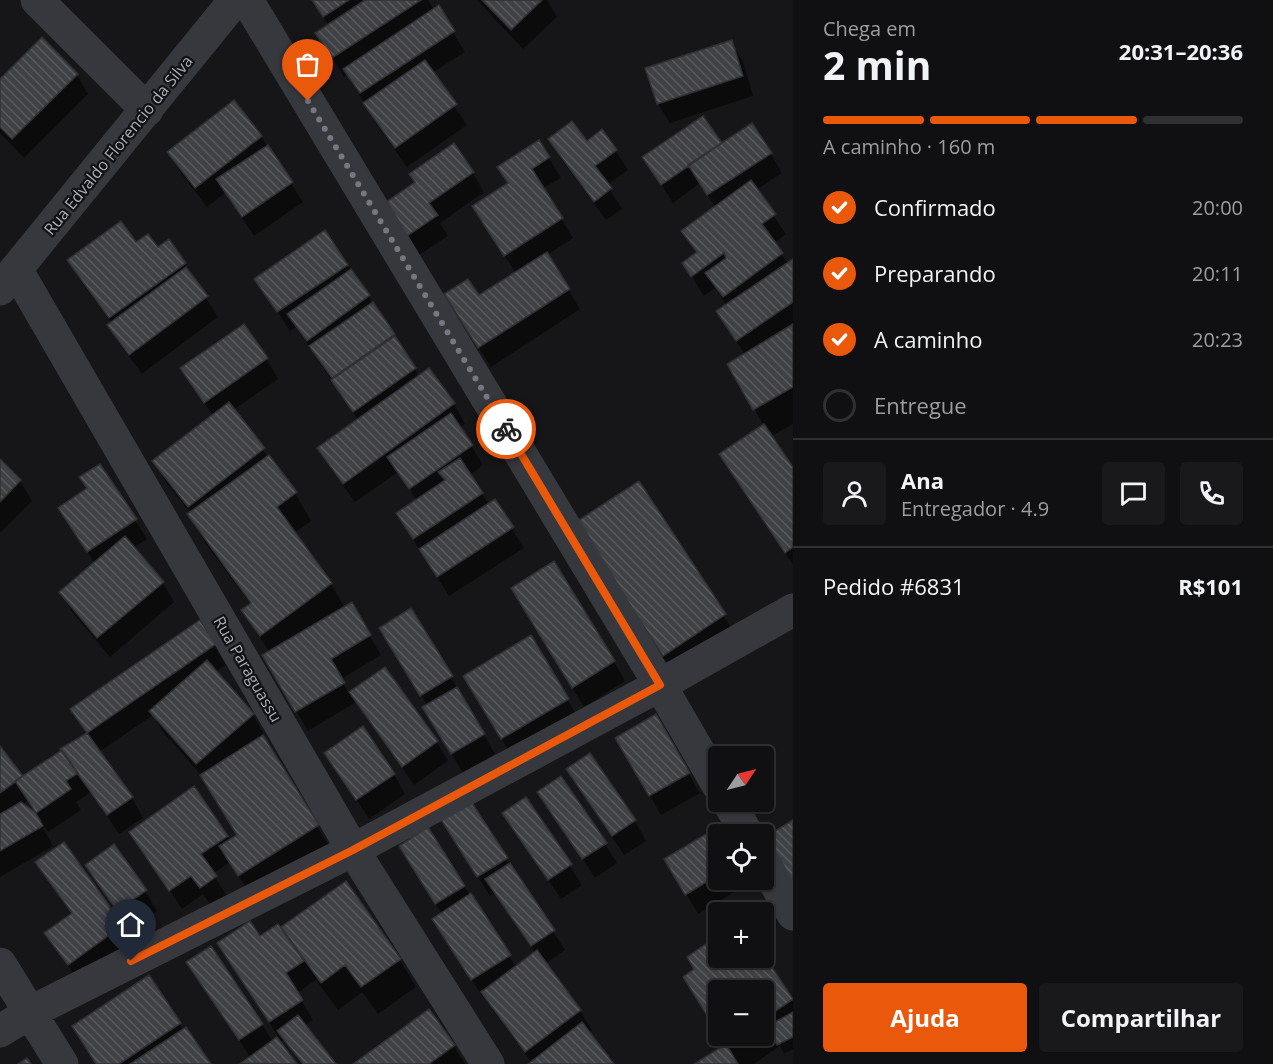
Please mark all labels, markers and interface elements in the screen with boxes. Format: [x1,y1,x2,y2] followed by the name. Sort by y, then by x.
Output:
[823,15,916,42] text: Chega em
[1119,36,1243,66] text: 20:31–20:36
[823,38,931,91] text: 2 min
[282,39,333,101] pin
[291,48,324,81] icon: bag
[39,51,197,239] street label: Rua Edvaldo Florencio da Silva
[823,133,995,160] text: A caminho · 160 m
[823,191,856,224] icon: check
[874,192,996,222] text: Confirmado
[1192,194,1243,221] text: 20:00
[823,257,856,290] icon: check
[874,258,996,288] text: Preparando
[1192,260,1243,287] text: 20:11
[823,323,856,356] icon: check
[874,324,983,354] text: A caminho
[1192,326,1243,353] text: 20:23
[874,390,967,420] text: Entregue
[476,399,536,459] courier
[490,413,523,446] icon: bike
[823,462,886,525] button: person
[1102,462,1165,525] button: chat
[1180,462,1243,525] button: phone
[901,465,944,495] text: Ana
[901,495,1049,522] text: Entregador · 4.9
[823,571,965,601] text: Pedido #6831
[1178,571,1243,601] text: R$101
[209,612,287,726] street label: Rua Paraguassu
[708,746,774,812] north arrow
[708,746,774,1046] map controls
[708,824,774,890] button: locate
[105,899,156,961] pin
[708,902,774,968] button: +
[114,908,147,941] icon: home
[708,980,774,1046] button: −
[823,983,1027,1052] button: Ajuda
[1039,983,1243,1052] button: Compartilhar

